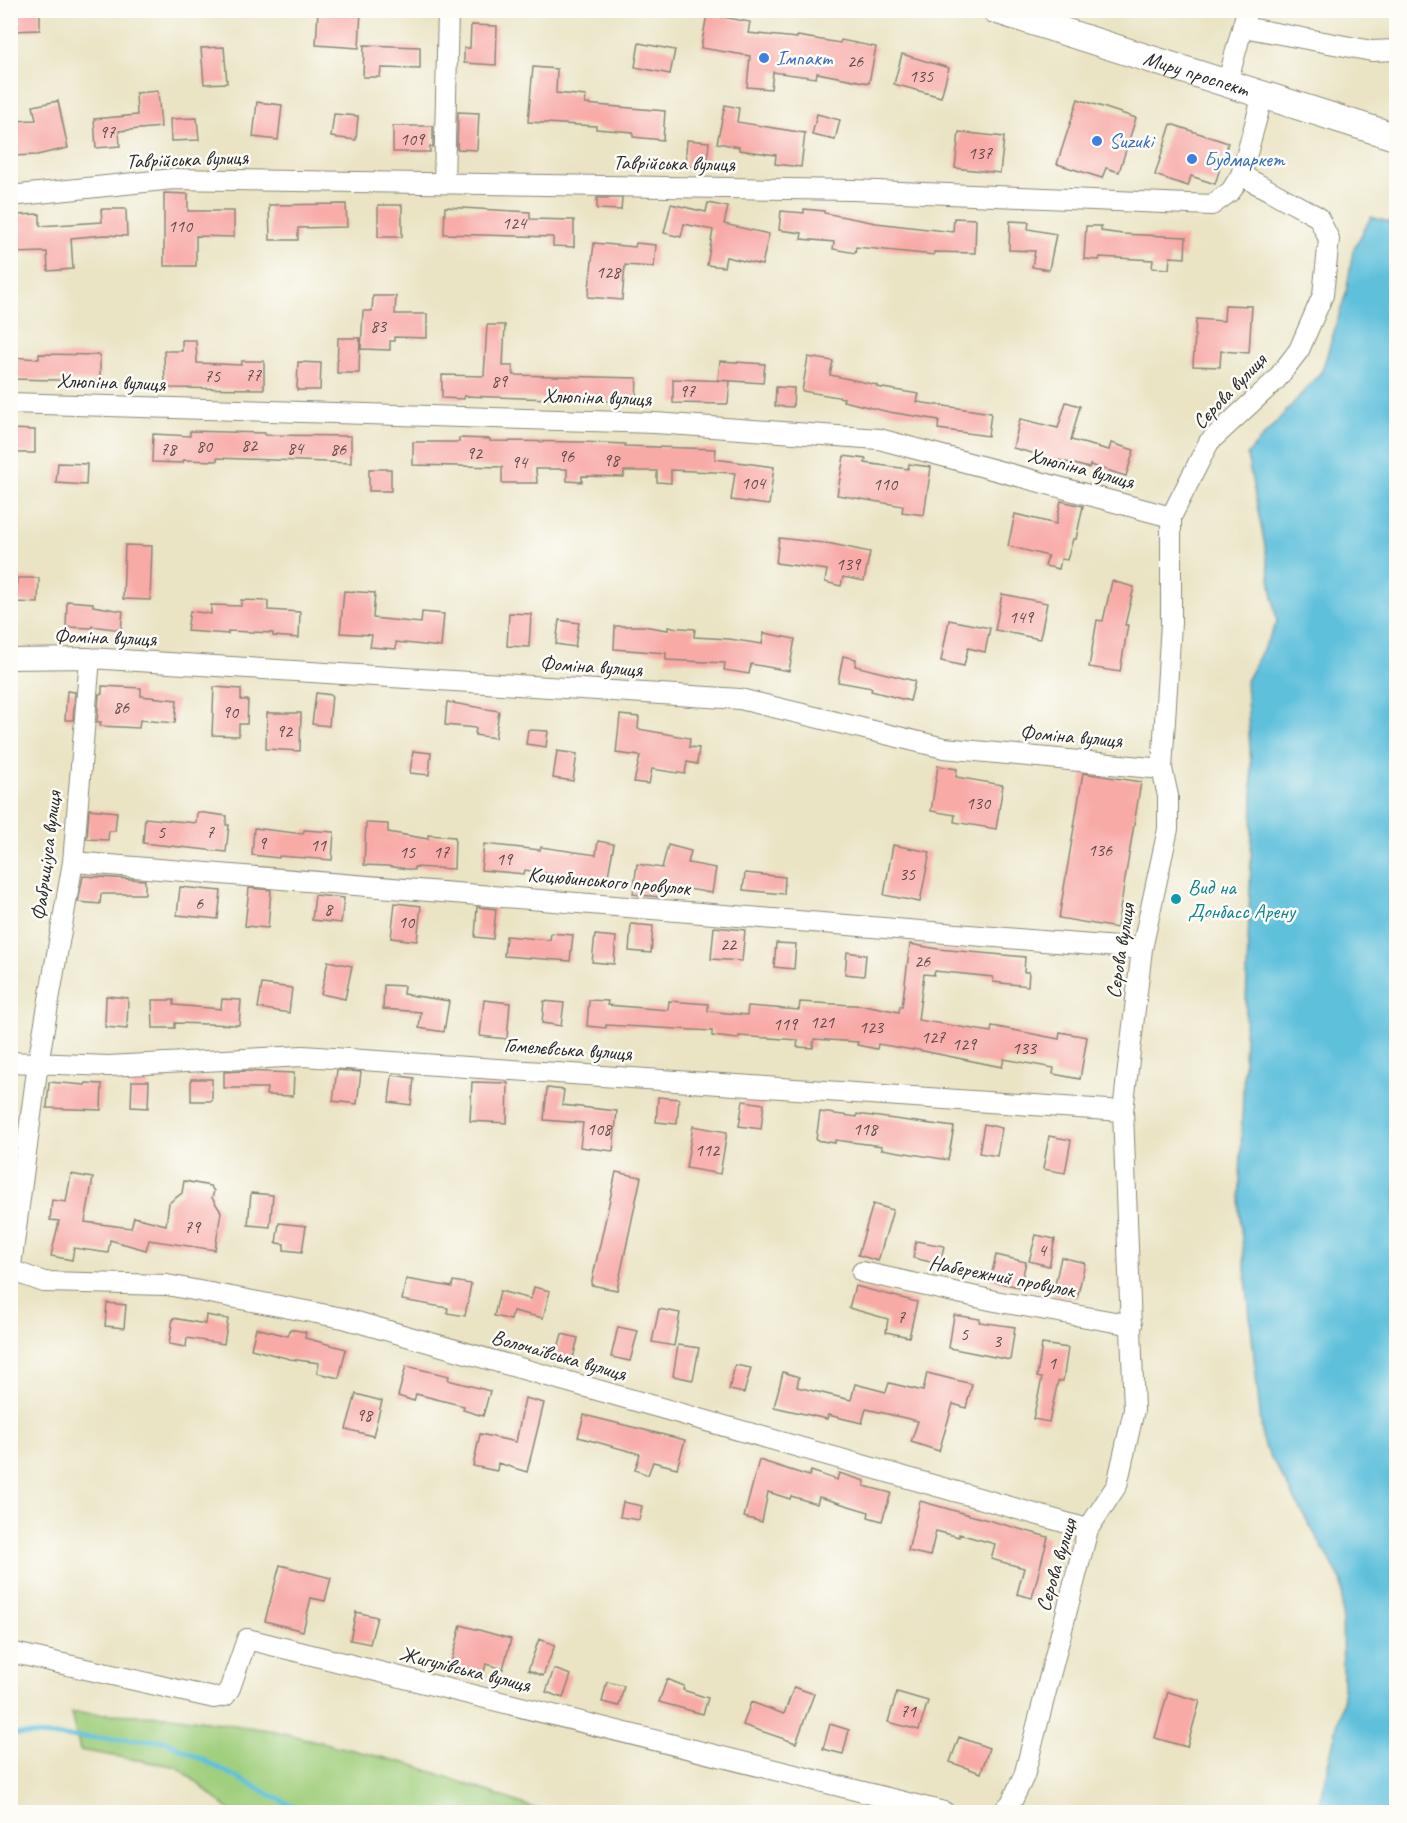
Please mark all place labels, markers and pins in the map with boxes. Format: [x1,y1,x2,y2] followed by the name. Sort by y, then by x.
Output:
[776,45,833,71] place label: Iмпакт
[757,51,771,65] marker: Iмпакт
[1109,128,1156,154] place label: Suzuki
[1090,134,1104,148] marker: Suzuki
[1204,146,1286,172] place label: Будмаркет
[1185,152,1199,166] marker: Будмаркет
[1188,874,1297,924] place label: Вид на Донбасс Арену
[1169,892,1183,906] marker: Вид на Донбасс Арену

